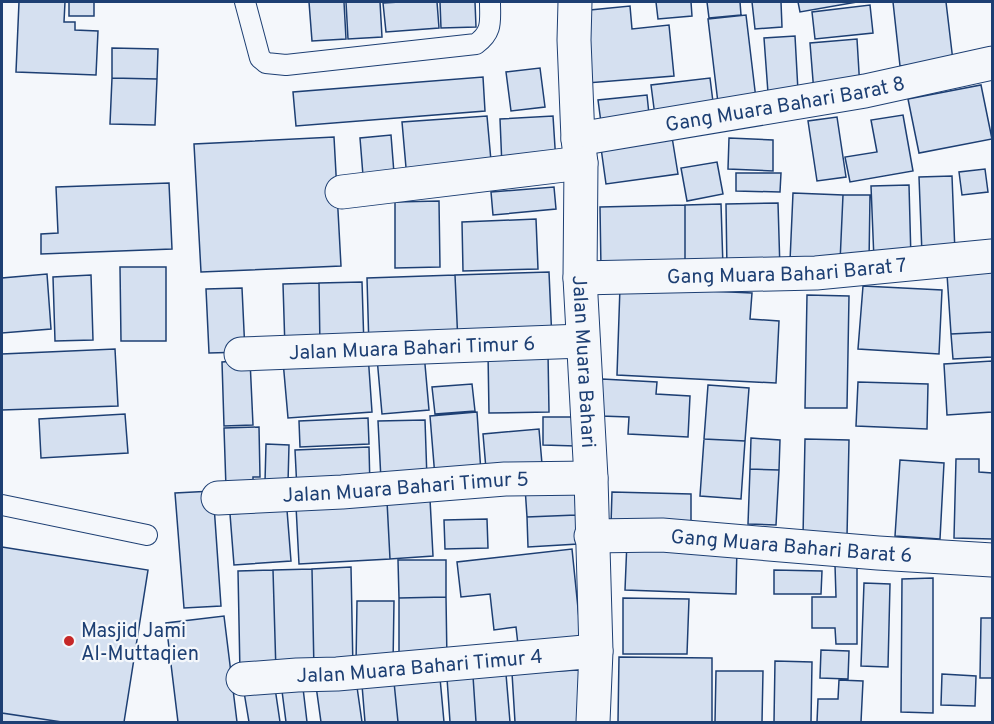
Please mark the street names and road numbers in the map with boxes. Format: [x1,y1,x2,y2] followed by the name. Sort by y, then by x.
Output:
[664,72,908,139] street label: Gang Muara Bahari Barat 8
[667,253,908,291] street label: Gang Muara Bahari Barat 7
[565,275,600,449] street label: Jalan Muara Bahari
[288,332,536,367] street label: Jalan Muara Bahari Timur 6
[282,468,529,510] street label: Jalan Muara Bahari Timur 5
[670,525,913,570] street label: Gang Muara Bahari Barat 6
[296,645,544,690] street label: Jalan Muara Bahari Timur 4

